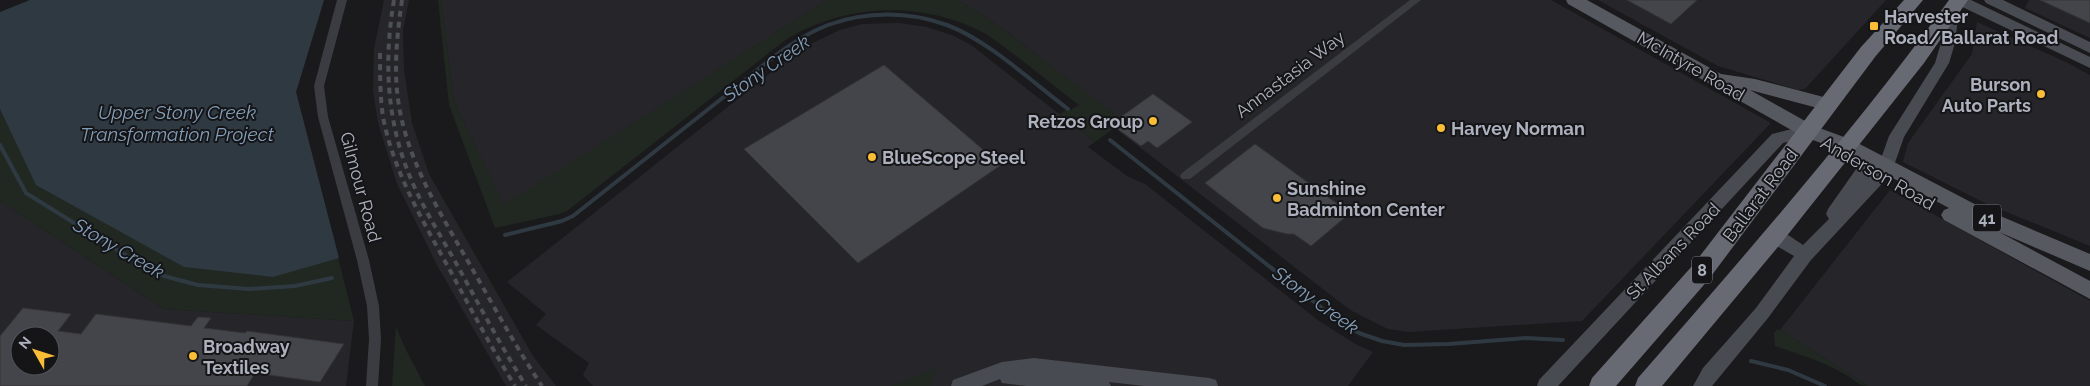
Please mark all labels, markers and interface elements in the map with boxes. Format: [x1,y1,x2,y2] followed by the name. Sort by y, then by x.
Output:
[1884,6,2058,48] place label: Harvester Road/Ballarat Road
[1868,20,1880,32] marker: Harvester Road/Ballarat Road
[1231,26,1349,122] street label: Annastasia Way
[1634,27,1748,105] street label: McIntyre Road
[717,30,814,107] water label: Stony Creek
[1942,74,2031,116] place label: Burson Auto Parts
[2035,88,2047,100] marker: Burson Auto Parts
[80,101,275,145] water label: Upper Stony Creek Transformation Project
[1028,111,1143,132] place label: Retzos Group
[1147,115,1159,127] marker: Retzos Group
[1451,118,1585,139] place label: Harvey Norman
[1435,122,1447,134] marker: Harvey Norman
[336,130,386,244] street label: Gilmour Road
[1817,132,1939,214] street label: Anderson Road
[1718,144,1802,246] street label: Ballarat Road
[882,147,1025,168] place label: BlueScope Steel
[866,151,878,163] marker: BlueScope Steel
[1287,178,1445,220] place label: Sunshine Badminton Center
[1271,192,1283,204] marker: Sunshine Badminton Center
[1622,198,1724,304] street label: St Albans Road
[1973,204,2001,232] road number: 41
[69,213,168,283] water label: Stony Creek
[1692,256,1712,284] road number: 8
[1268,261,1363,339] water label: Stony Creek
[10,326,60,376] north arrow
[15,334,34,352] text: N
[203,336,290,378] place label: Broadway Textiles
[187,350,199,362] marker: Broadway Textiles

